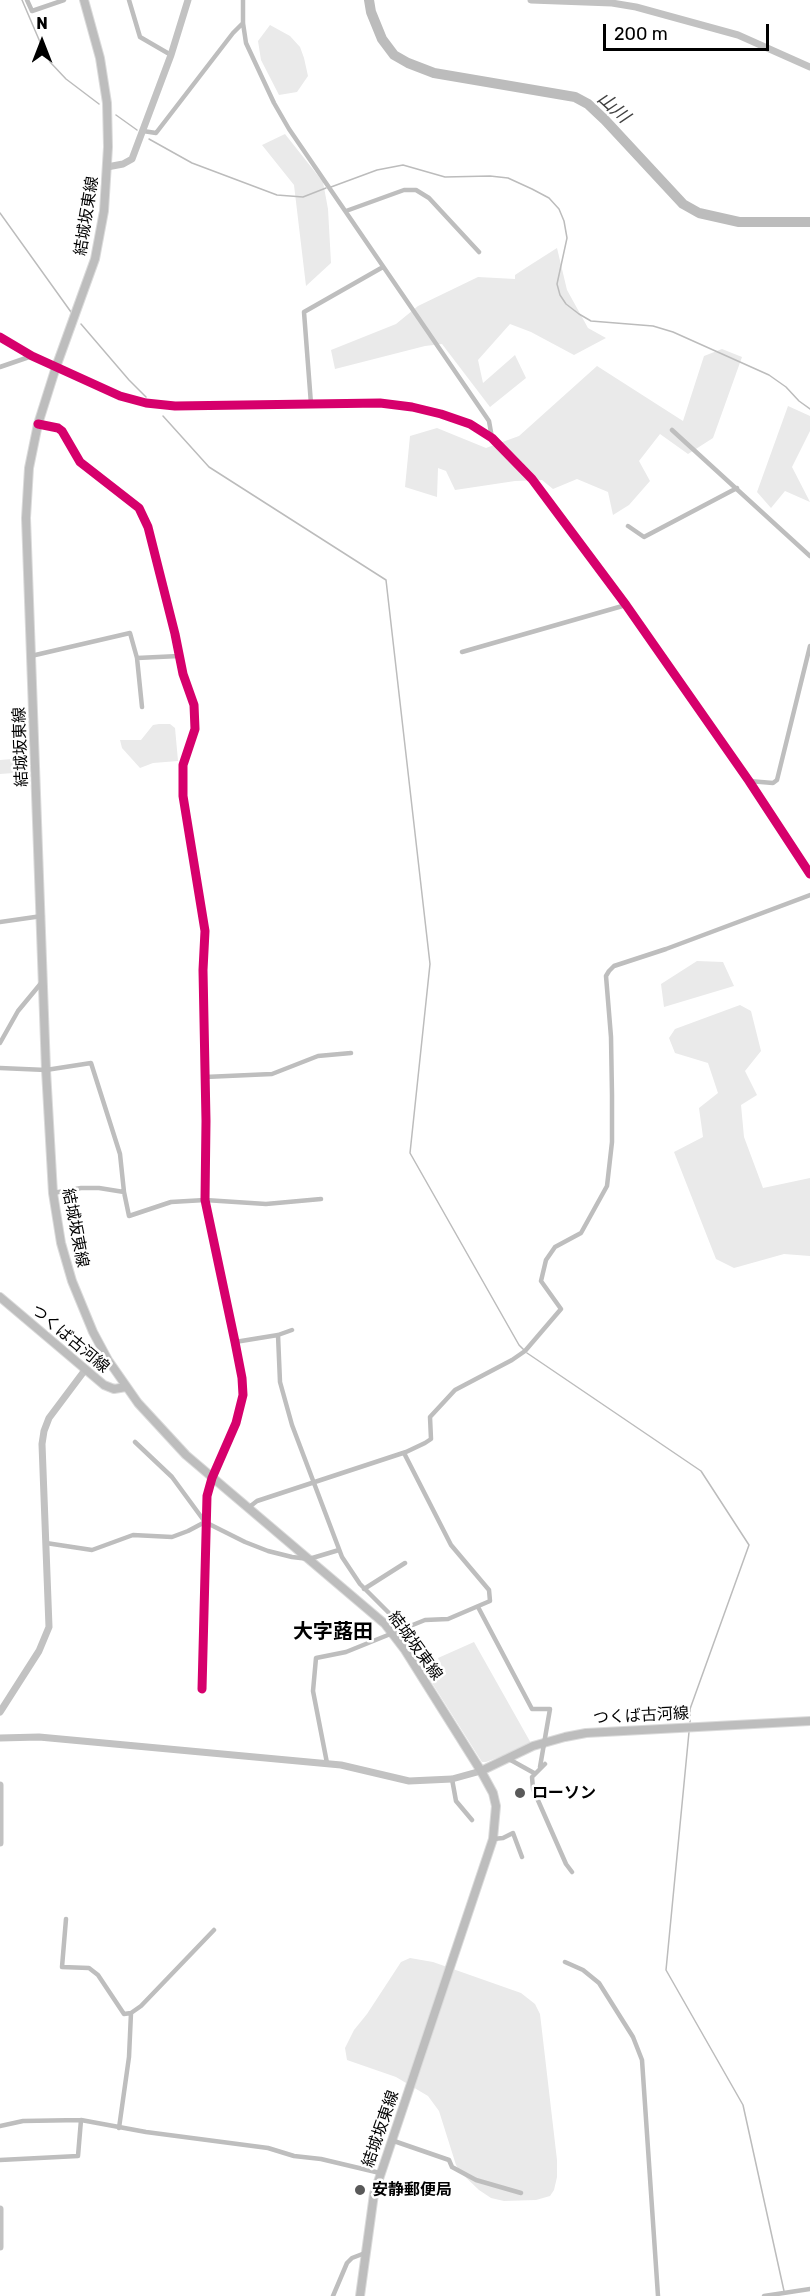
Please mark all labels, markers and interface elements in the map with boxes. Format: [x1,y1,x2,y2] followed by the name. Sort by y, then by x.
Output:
[12,12,72,72] north arrow
[606,12,772,50] scale bar
[36,14,48,33] text: N
[614,23,668,45] text: 200 m
[592,88,634,128] water label: 山川
[71,175,103,257] street label: 結城坂東線
[10,707,32,787] street label: 結城坂東線
[58,1187,92,1269] street label: 結城坂東線
[27,1301,113,1377] street label: つくば古河線
[384,1608,446,1684] street label: 結城坂東線
[293,1620,373,1644] district label: 大字蕗田
[593,1704,689,1728] street label: つくば古河線
[532,1783,596,1803] place label: ローソン
[513,1786,527,1800] marker: ローソン
[359,2088,403,2170] street label: 結城坂東線
[372,2180,452,2200] place label: 安静郵便局
[353,2183,367,2197] marker: 安静郵便局

